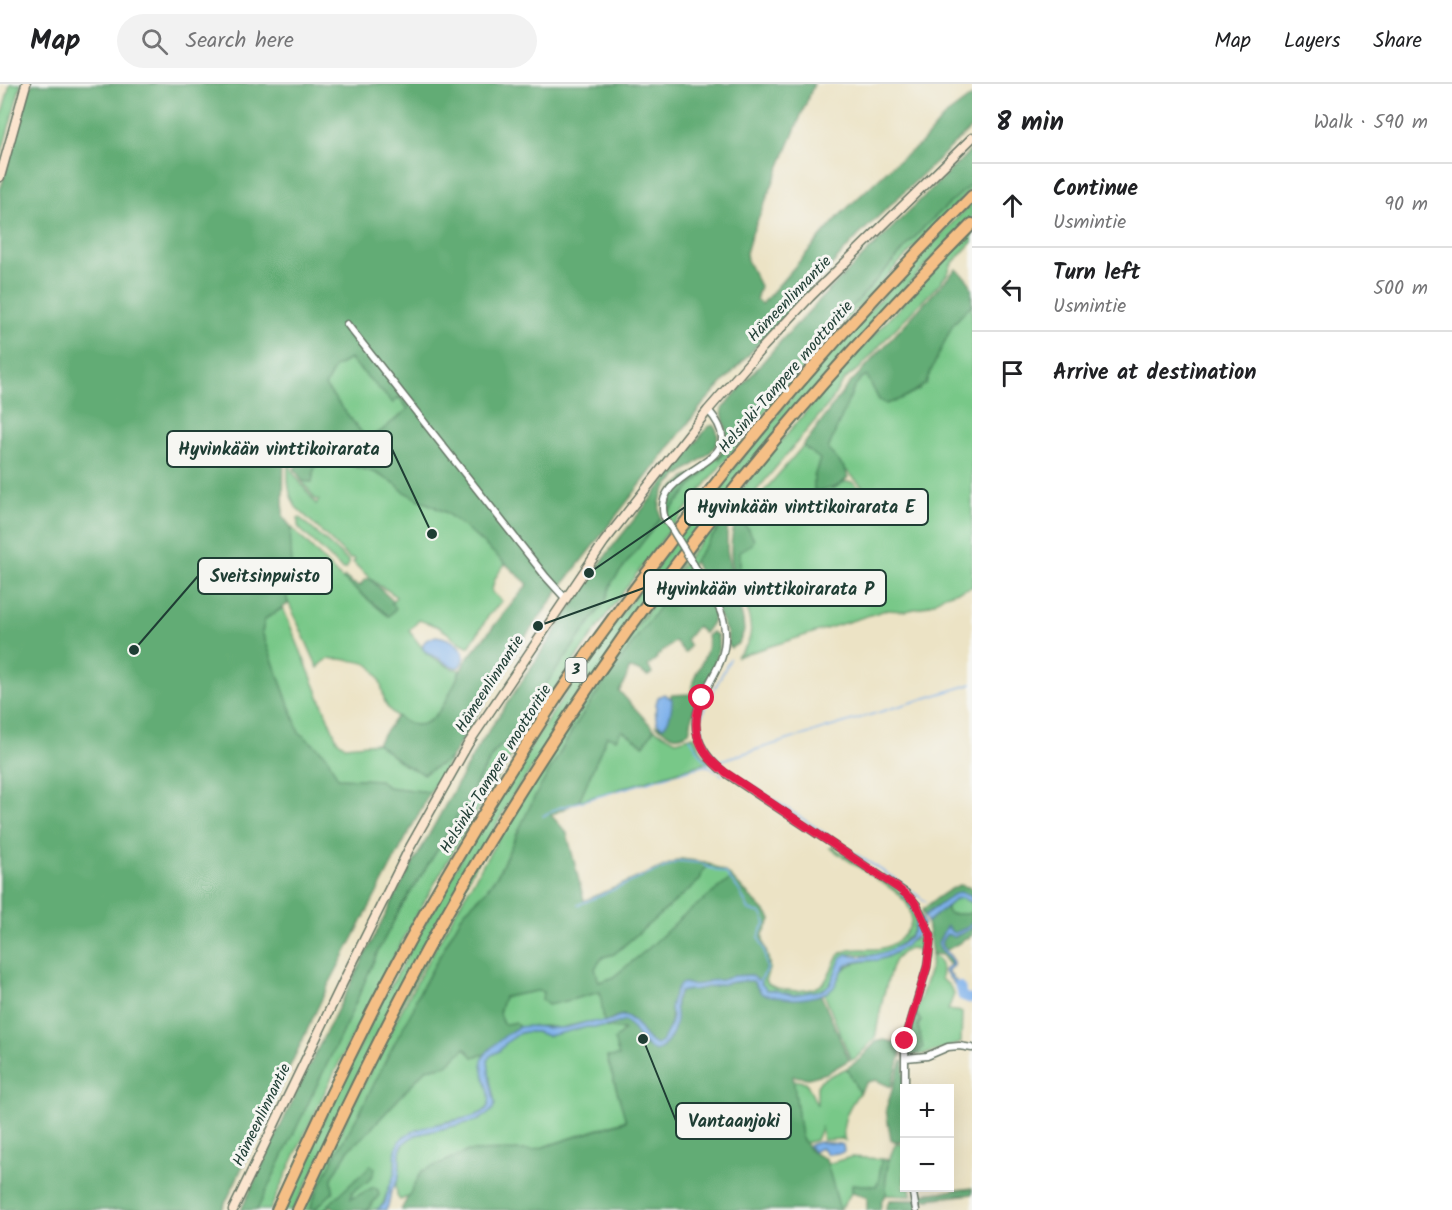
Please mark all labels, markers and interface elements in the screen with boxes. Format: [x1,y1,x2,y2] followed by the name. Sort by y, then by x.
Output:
[117,14,537,68] search box
[30,19,81,64] text: Map
[186,24,294,59] text: Search here
[138,25,171,58] icon: search
[1214,25,1251,58] text: Map
[1284,25,1340,58] text: Layers
[1373,25,1422,58] text: Share
[996,102,1064,144] text: 8 min
[1313,107,1428,139] text: Walk · 590 m
[1053,172,1138,207] text: Continue
[996,189,1029,222] icon: ahead
[1384,189,1428,221] text: 90 m
[1053,207,1126,239] text: Usmintie
[742,250,838,348] street label: Hämeenlinnantie
[1053,256,1140,291] text: Turn left
[996,273,1029,306] icon: left
[1373,273,1428,305] text: 500 m
[1053,291,1126,323] text: Usmintie
[712,295,860,459] street label: Helsinki-Tampere moottoritie
[1053,356,1256,391] text: Arrive at destination
[996,357,1029,390] icon: arrive
[167,431,392,467] callout: Hyvinkään vinttikoirarata
[178,436,380,465] text: Hyvinkään vinttikoirarata
[685,489,928,525] callout: Hyvinkään vinttikoirarata E
[697,494,916,523] text: Hyvinkään vinttikoirarata E
[198,558,332,594] callout: Sveitsinpuisto
[210,563,320,592] text: Sveitsinpuisto
[644,570,886,606] callout: Hyvinkään vinttikoirarata P
[656,576,875,605] text: Hyvinkään vinttikoirarata P
[449,630,531,738] street label: Hämeenlinnantie
[566,658,586,682] road number: 3
[434,680,558,858] street label: Helsinki-Tampere moottoritie
[688,684,714,710] route start
[891,1027,917,1053] route end
[226,1059,298,1171] street label: Hämeenlinnantie
[900,1084,954,1192] map controls
[900,1084,954,1138] button: +
[676,1103,791,1139] callout: Vantaanjoki
[688,1108,780,1137] text: Vantaanjoki
[900,1138,954,1192] button: −

